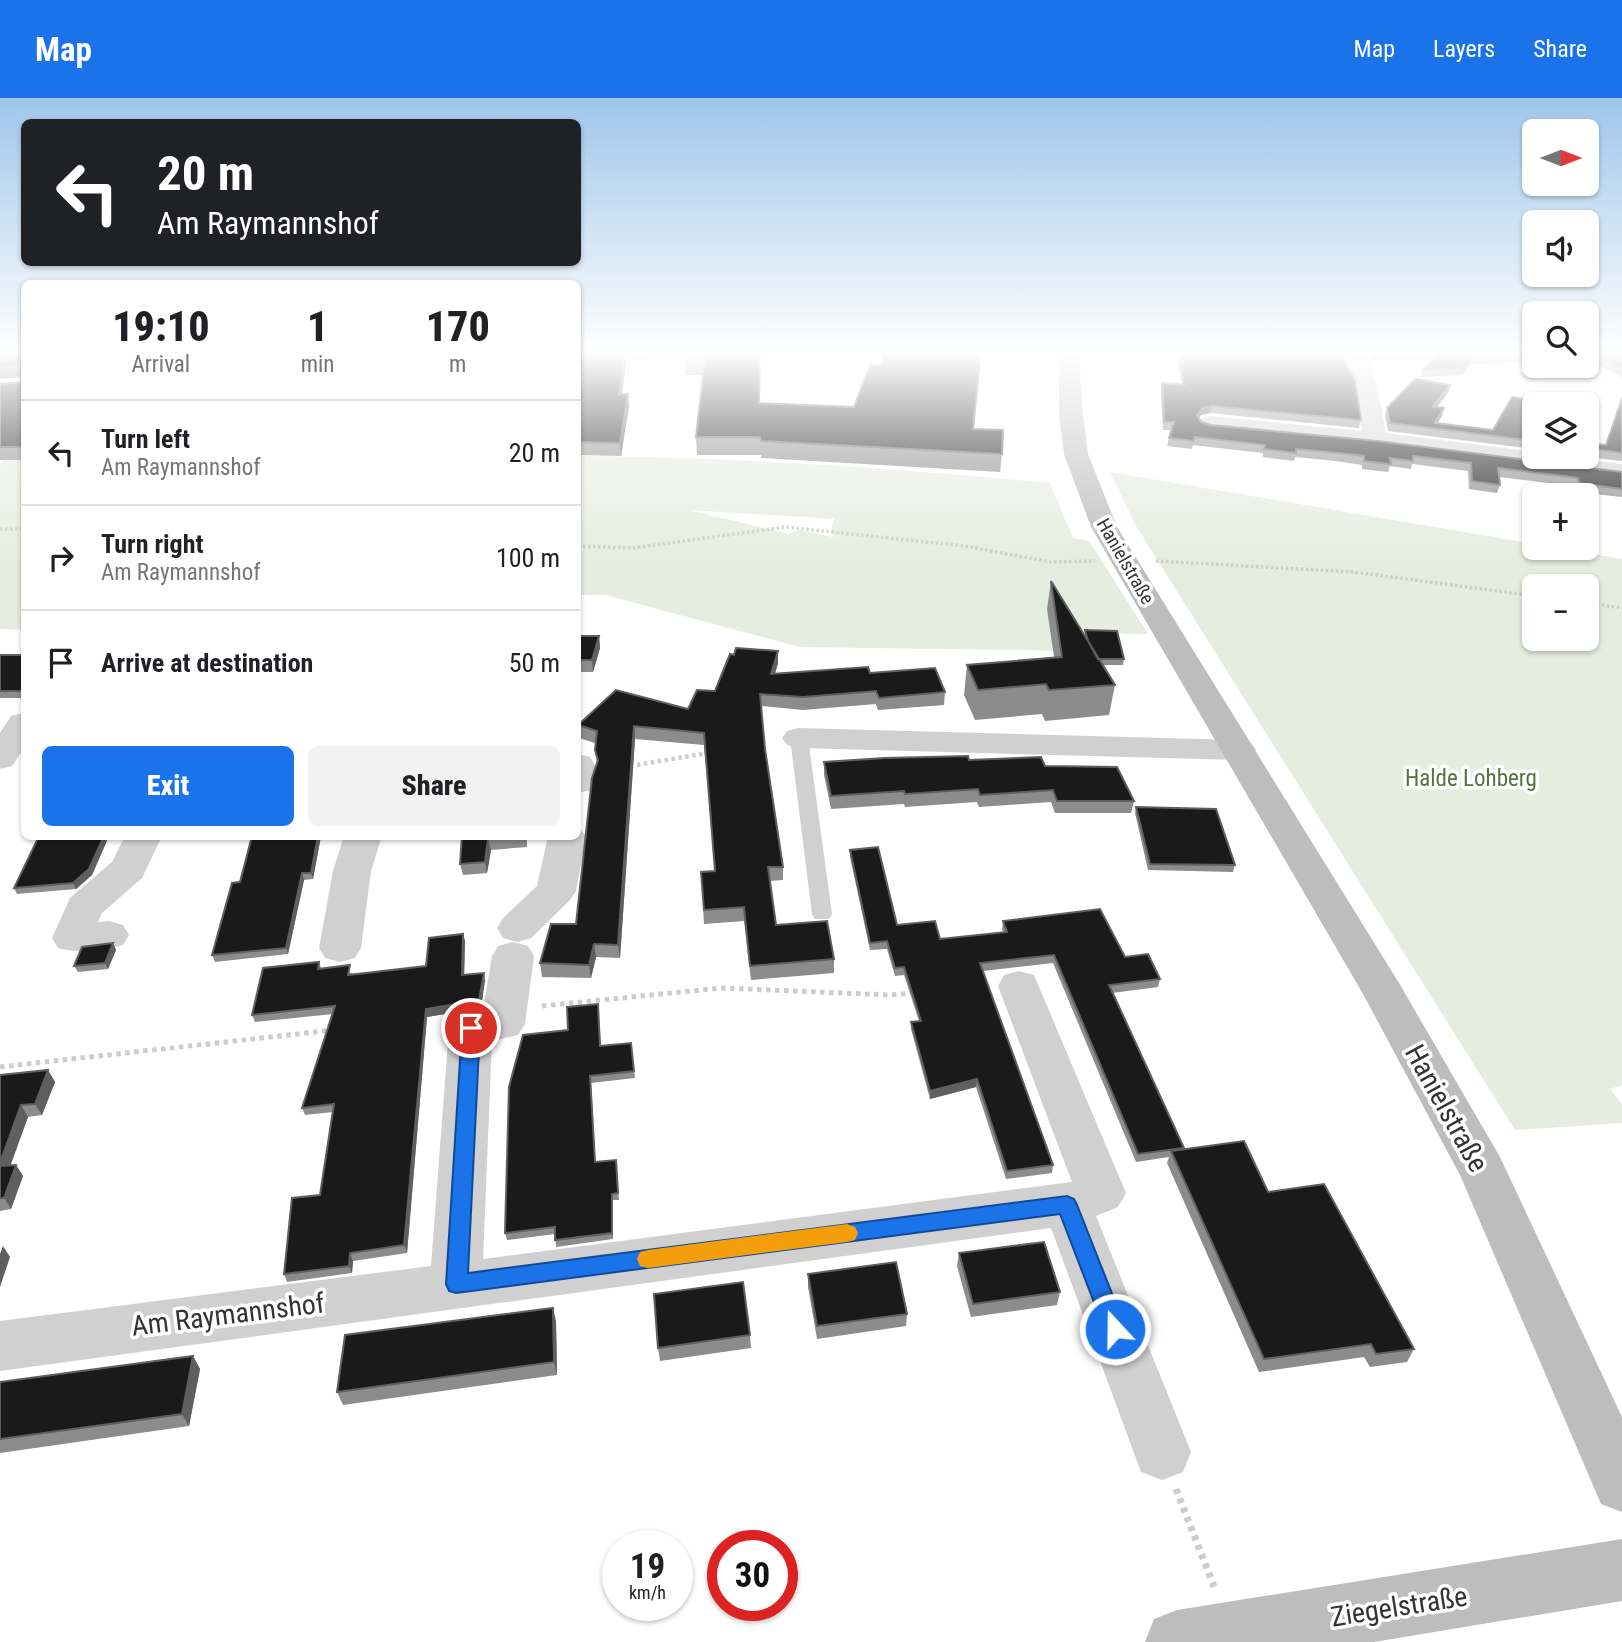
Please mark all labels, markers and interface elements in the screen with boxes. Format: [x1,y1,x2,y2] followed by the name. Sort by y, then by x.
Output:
[35,30,92,69] text: Map
[1354,35,1395,63] text: Map
[1433,35,1495,63] text: Layers
[1533,35,1587,63] text: Share
[1522,119,1600,196] north arrow
[1522,119,1599,651] map controls
[157,145,254,202] text: 20 m
[42,147,133,238] icon: left
[157,204,379,242] text: Am Raymannshof
[1522,210,1599,287] button: sound
[1522,301,1599,378] button: search
[112,302,209,351] text: 19:10
[307,302,328,351] text: 1
[426,302,490,351] text: 170
[132,351,190,378] text: Arrival
[301,351,334,378] text: min
[449,351,466,378] text: m
[1522,392,1599,469] button: layers
[101,424,190,454] text: Turn left
[42,434,80,472] icon: left
[509,438,560,468] text: 20 m
[101,454,261,481] text: Am Raymannshof
[1522,483,1599,560] button: +
[1092,514,1159,608] street label: Hanielstraße
[101,529,203,559] text: Turn right
[42,539,80,577] icon: right
[496,543,560,573] text: 100 m
[101,559,261,586] text: Am Raymannshof
[1522,574,1599,651] button: −
[42,644,80,682] icon: arrive
[101,648,313,678] text: Arrive at destination
[509,648,560,678] text: 50 m
[42,746,294,826] button: Exit
[308,746,560,826] button: Share
[1405,765,1537,792] park label: Halde Lohberg
[441,998,501,1058] pin
[452,1009,490,1047] icon: arrive
[1398,1039,1495,1178] street label: Hanielstraße
[130,1286,327,1343] street label: Am Raymannshof
[1078,1292,1152,1366] position arrow
[707,1530,798,1621] speed limit sign: 30
[630,1546,665,1587] text: 19
[1328,1579,1470,1634] street label: Ziegelstraße
[629,1582,666,1603] text: km/h

